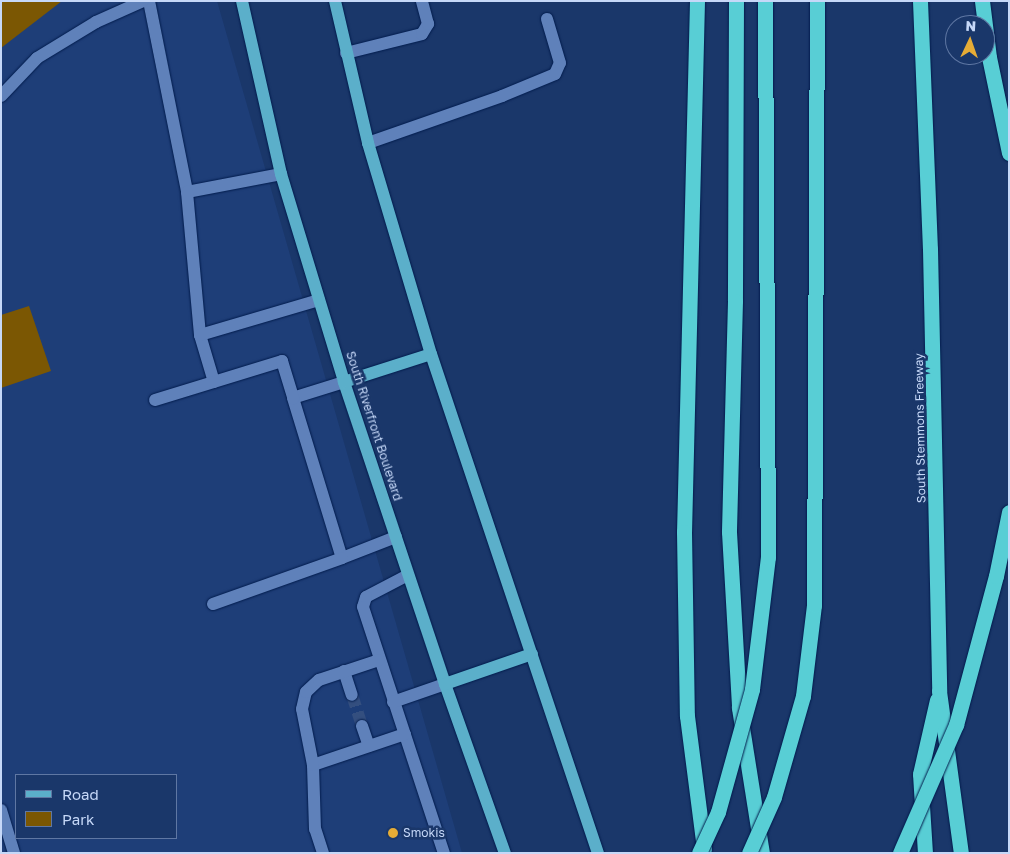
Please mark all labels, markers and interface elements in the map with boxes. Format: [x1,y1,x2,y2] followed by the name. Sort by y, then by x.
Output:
[945,15,995,65] north arrow
[965,17,977,34] text: N
[343,349,405,503] street label: South Riverfront Boulevard
[911,353,929,503] street label: South Stemmons Freeway
[15,774,178,839] legend
[62,785,99,803] text: Road
[62,810,94,828] text: Park
[403,826,445,840] place label: Smokis
[387,827,399,839] marker: Smokis

